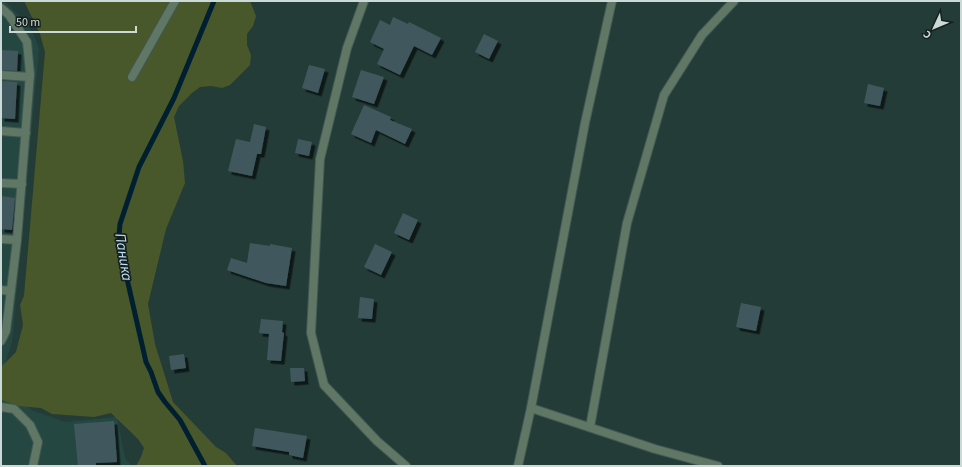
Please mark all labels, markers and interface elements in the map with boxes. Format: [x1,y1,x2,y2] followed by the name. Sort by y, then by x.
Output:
[10,8,136,34] scale bar
[914,8,954,48] north arrow
[16,14,40,31] text: 50 m
[919,27,935,42] text: С
[109,232,138,283] water label: Паника

